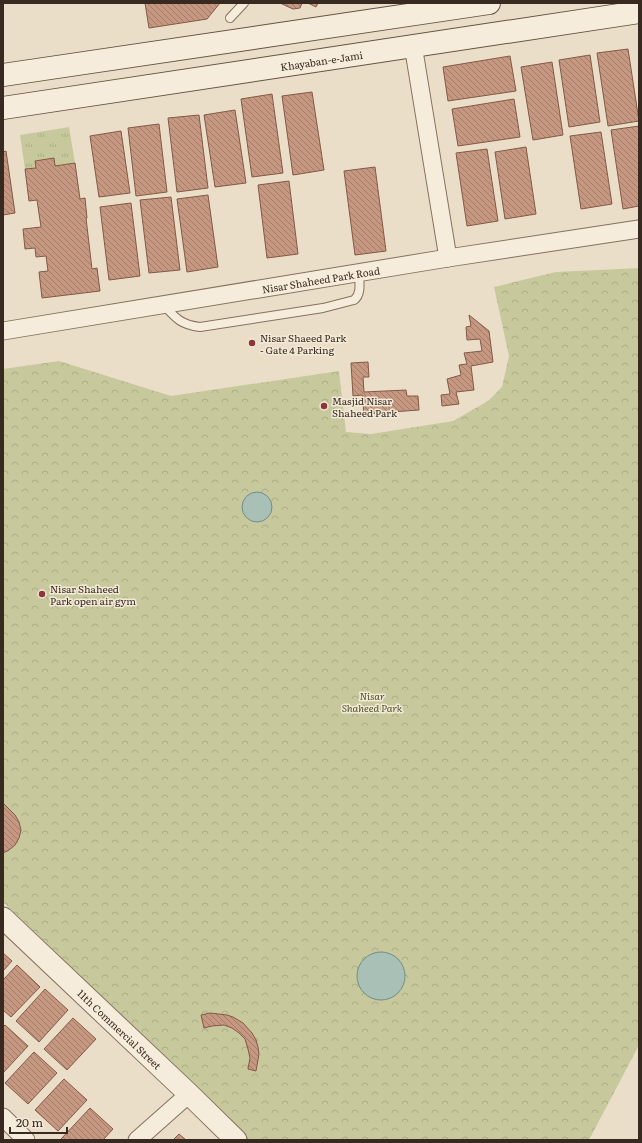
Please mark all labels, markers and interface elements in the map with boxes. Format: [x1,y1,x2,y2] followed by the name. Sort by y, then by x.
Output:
[279,46,364,74] street label: Khayaban-e-Jami
[261,262,381,296] street label: Nisar Shaheed Park Road
[260,330,347,357] place label: Nisar Shaeed Park - Gate 4 Parking
[247,338,257,348] marker: Nisar Shaeed Park - Gate 4 Parking
[332,393,398,420] place label: Masjid Nisar Shaheed Park
[319,401,329,411] marker: Masjid Nisar Shaheed Park
[50,581,136,608] place label: Nisar Shaheed Park open air gym
[37,589,47,599] marker: Nisar Shaheed Park open air gym
[342,688,403,715] park label: Nisar Shaheed Park
[75,985,165,1072] street label: 11th Commercial Street
[10,1109,67,1135] scale bar
[16,1113,43,1131] text: 20 m

